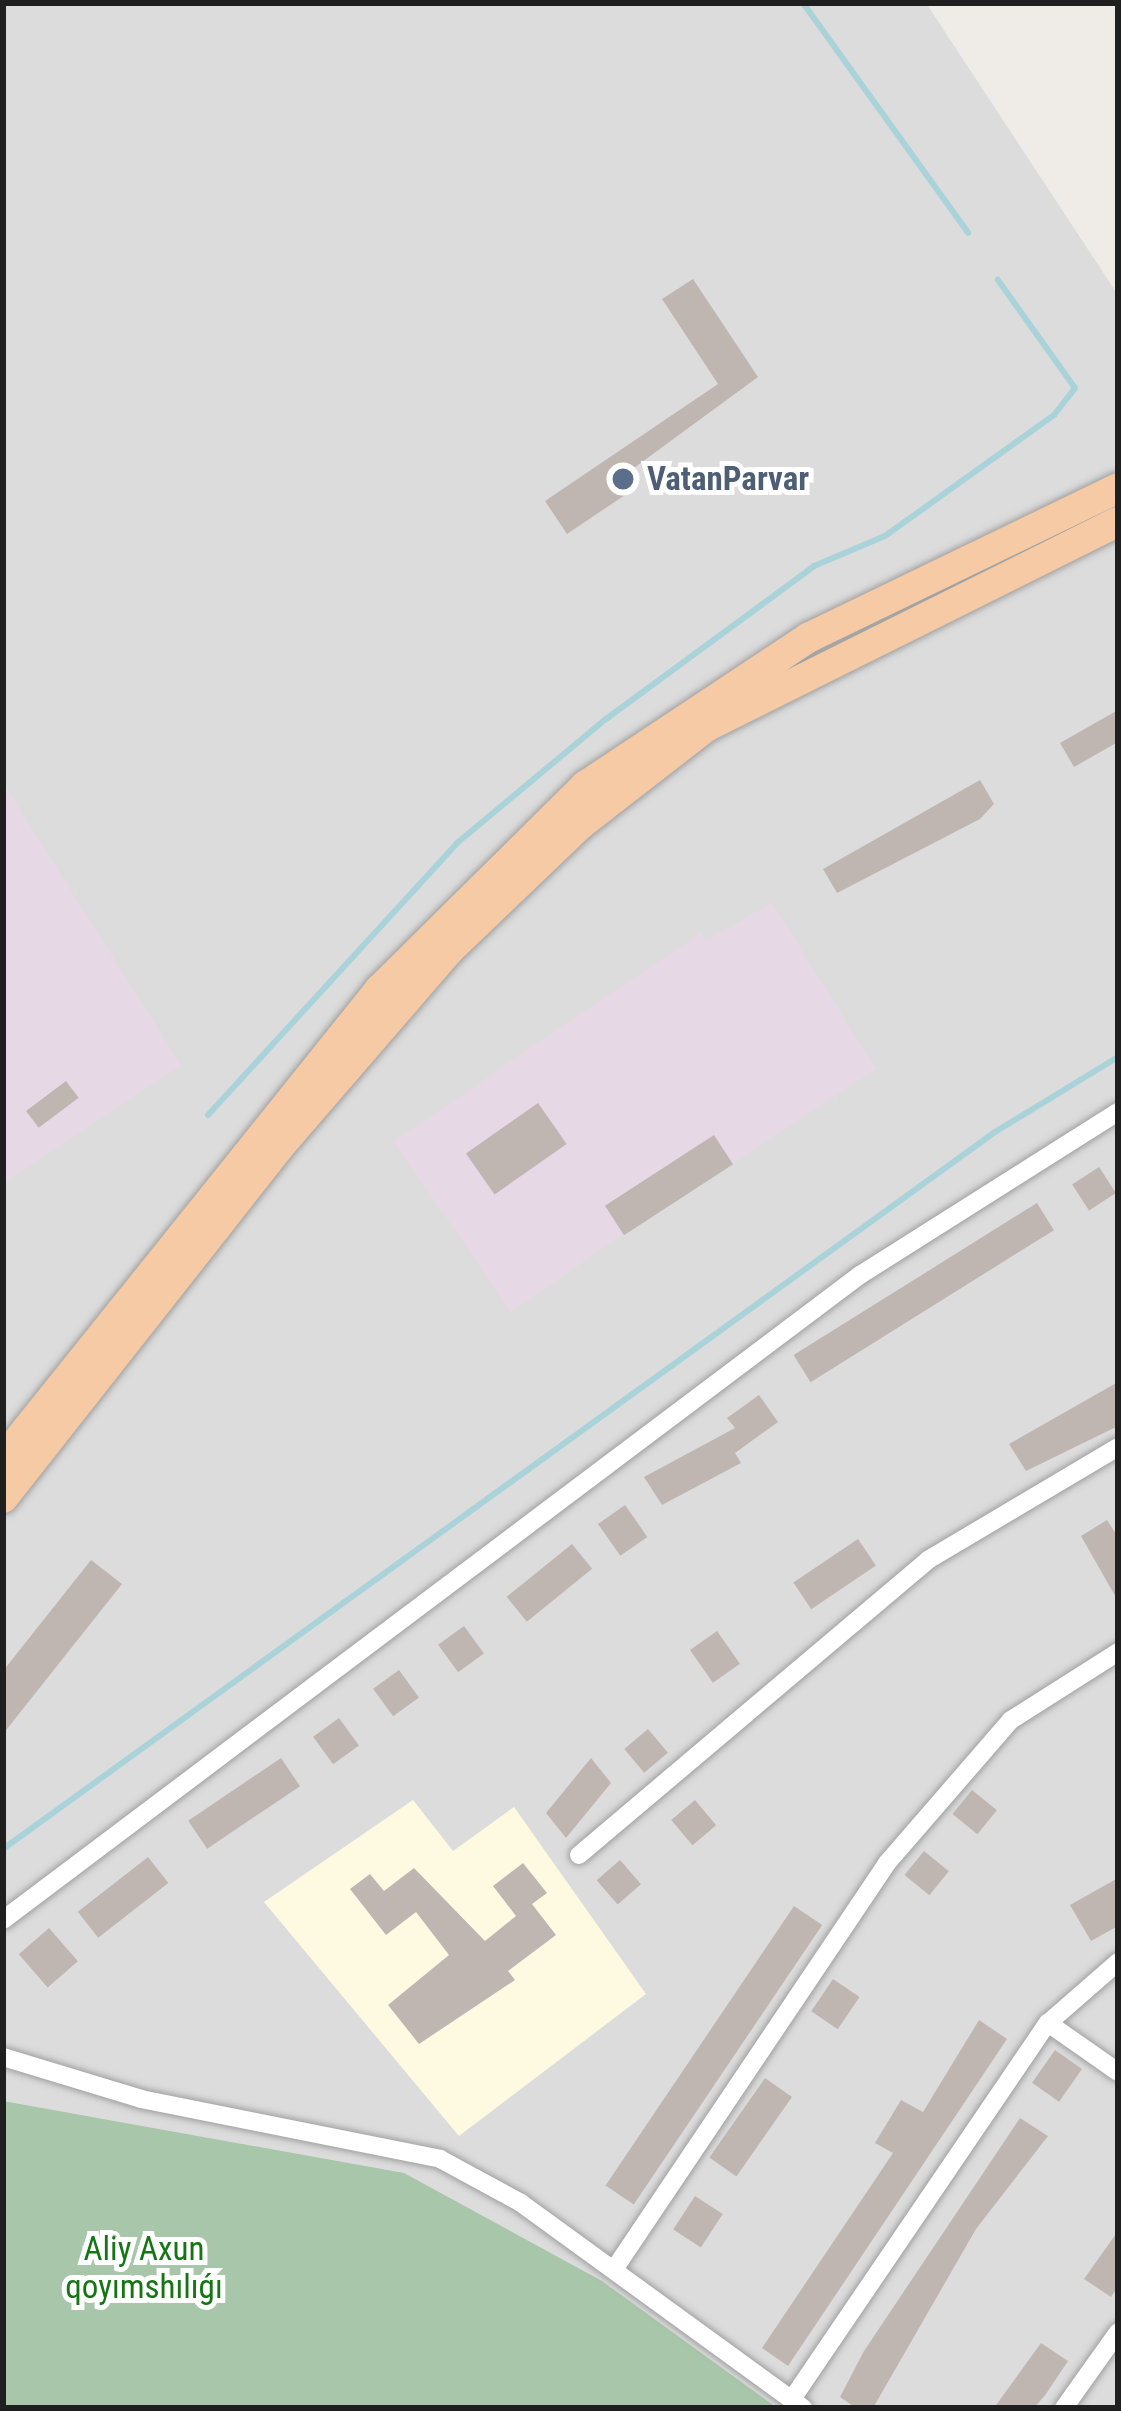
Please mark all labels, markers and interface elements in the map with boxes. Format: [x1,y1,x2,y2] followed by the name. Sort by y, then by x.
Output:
[647,459,809,499] place label: VatanParvar
[610,466,636,492] marker: VatanParvar
[65,2229,223,2307] park label: Aliy Axun qoyımshılıǵı

